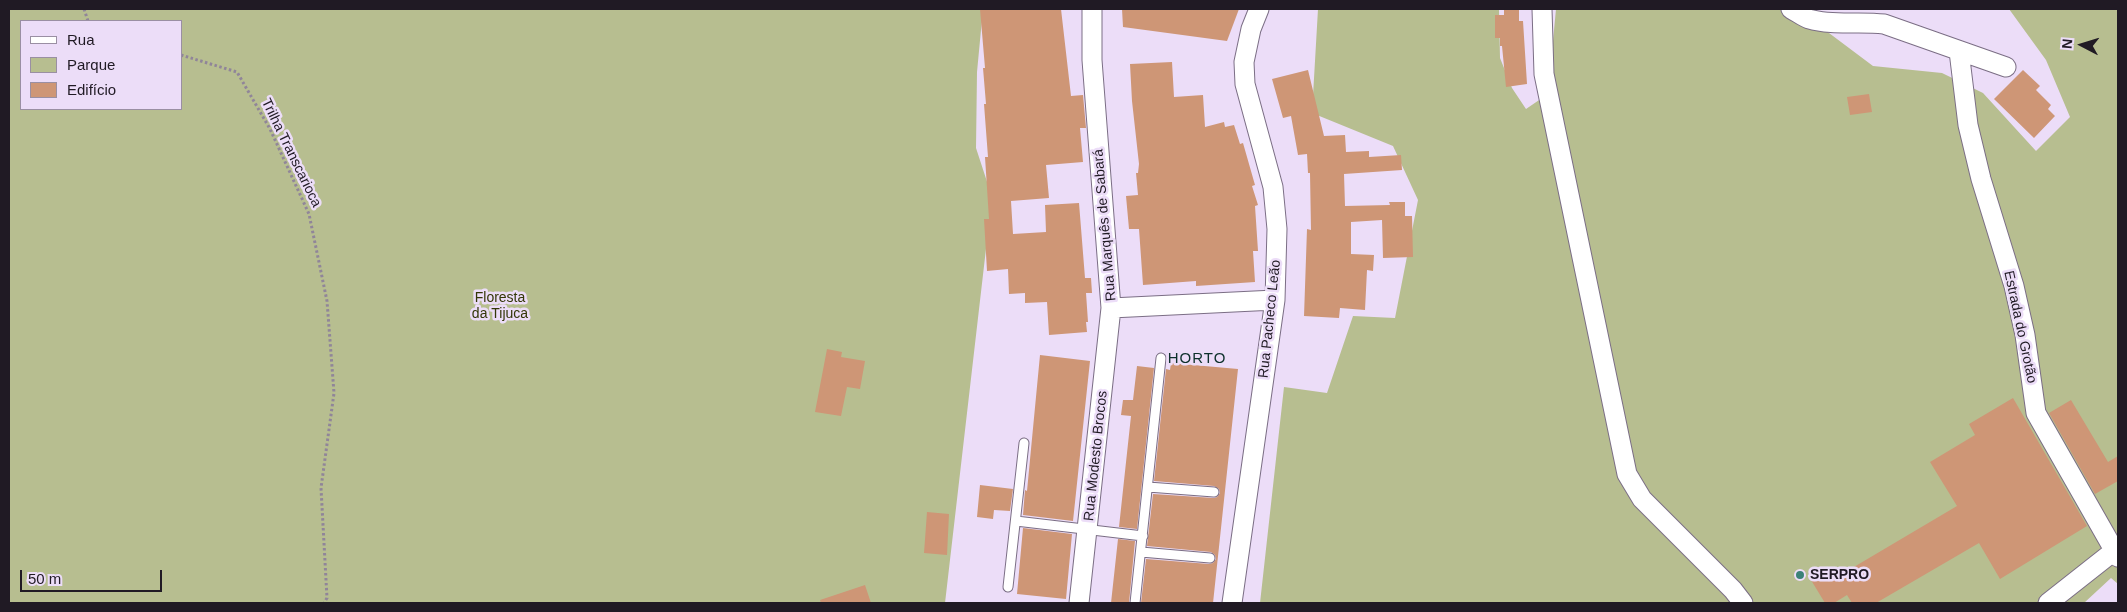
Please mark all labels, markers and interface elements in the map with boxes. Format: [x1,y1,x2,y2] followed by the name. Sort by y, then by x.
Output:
[20,20,182,110] legend
[2057,20,2107,70] north arrow
[67,31,95,48] text: Rua
[2059,38,2075,49] text: N
[67,56,115,73] text: Parque
[67,81,116,98] text: Edifício
[257,96,325,210] street label: Trilha Transcarioca
[1090,148,1120,302] street label: Rua Marquês de Sabará
[1255,259,1285,379] street label: Rua Pacheco Leão
[2000,269,2040,385] street label: Estrada do Grotão
[472,290,528,322] park label: Floresta da Tijuca
[1167,350,1227,368] district label: HORTO
[1081,390,1111,522] street label: Rua Modesto Brocos
[22,560,165,592] scale bar
[1810,567,1869,583] place label: SERPRO
[1794,569,1806,581] marker: SERPRO
[28,570,61,587] text: 50 m

